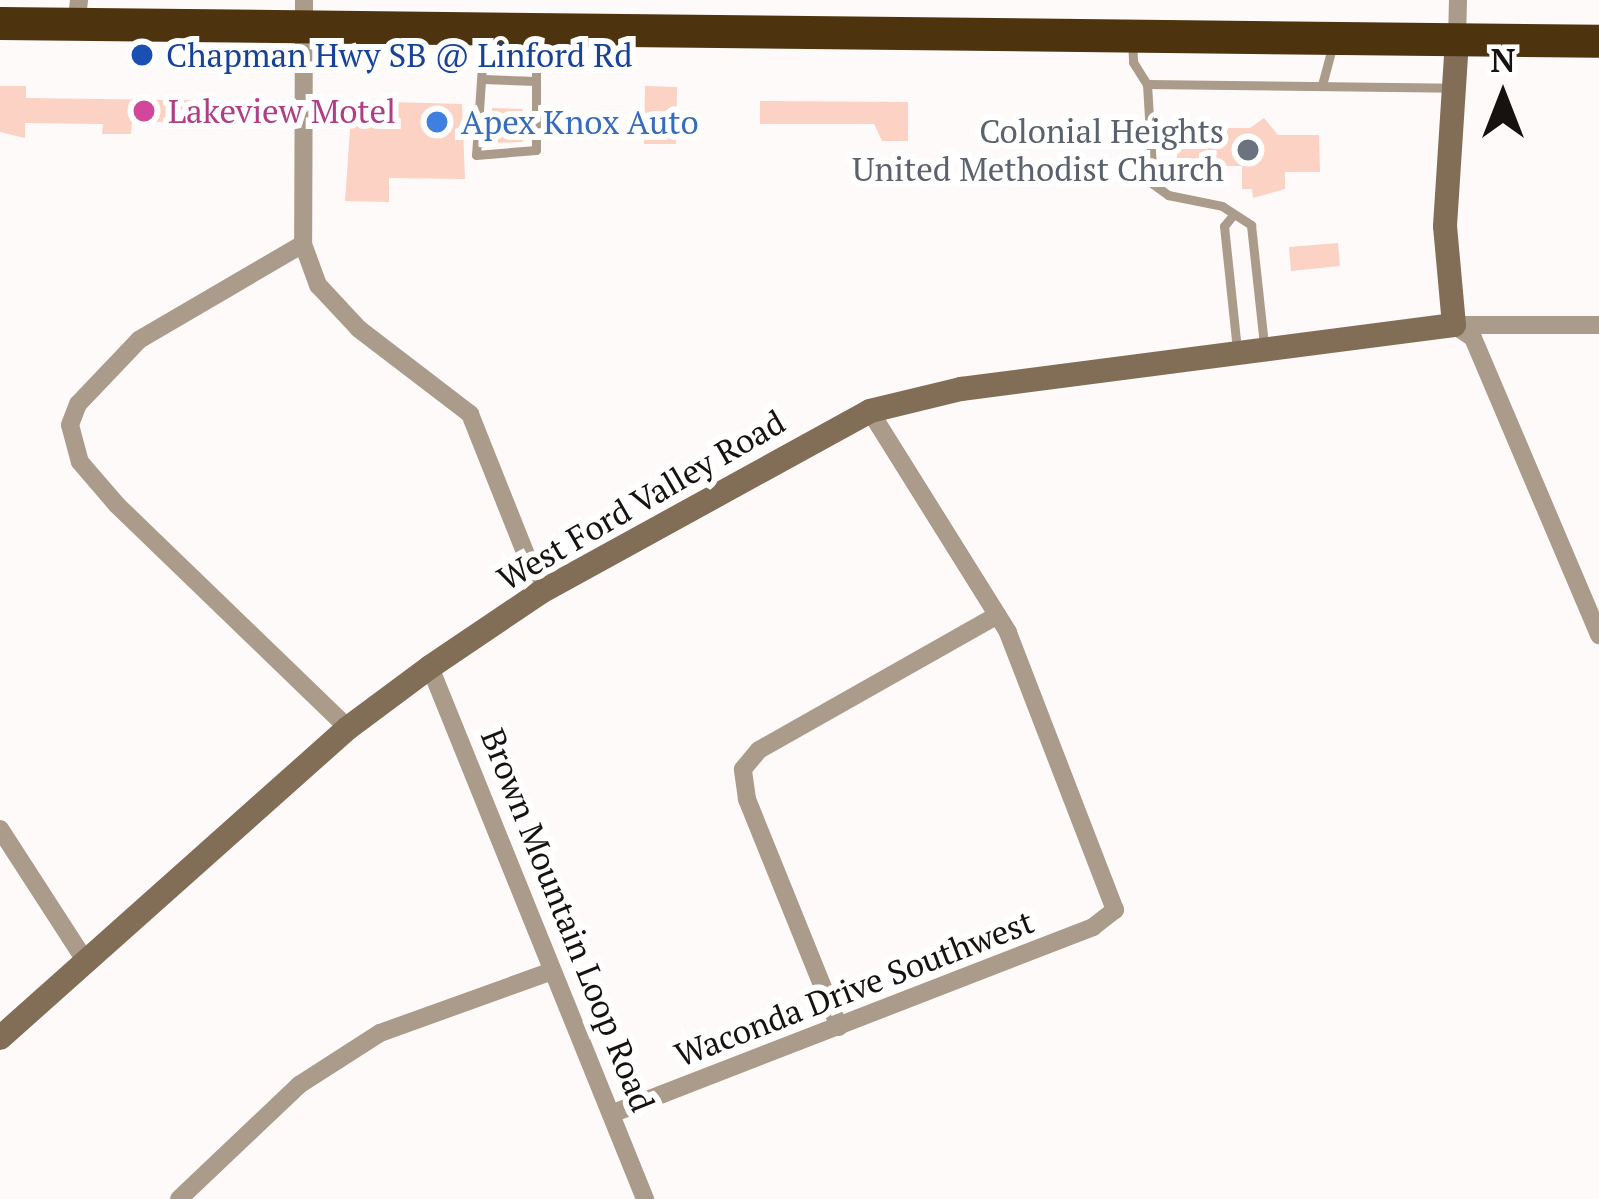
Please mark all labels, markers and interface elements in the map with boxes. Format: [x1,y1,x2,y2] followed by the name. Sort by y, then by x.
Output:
[166,35,633,75] place label: Chapman Hwy SB @ Linford Rd
[1443,36,1563,156] north arrow
[1490,38,1516,81] text: N
[129,42,155,68] marker: Chapman Hwy SB @ Linford Rd
[168,91,396,131] place label: Lakeview Motel
[131,98,157,124] marker: Lakeview Motel
[461,102,699,142] place label: Apex Knox Auto
[424,109,450,135] marker: Apex Knox Auto
[852,111,1224,189] place label: Colonial Heights United Methodist Church
[1235,137,1261,163] marker: Colonial Heights United Methodist Church
[490,401,792,599] street label: West Ford Valley Road
[473,723,663,1117] street label: Brown Mountain Loop Road
[669,901,1039,1075] street label: Waconda Drive Southwest

